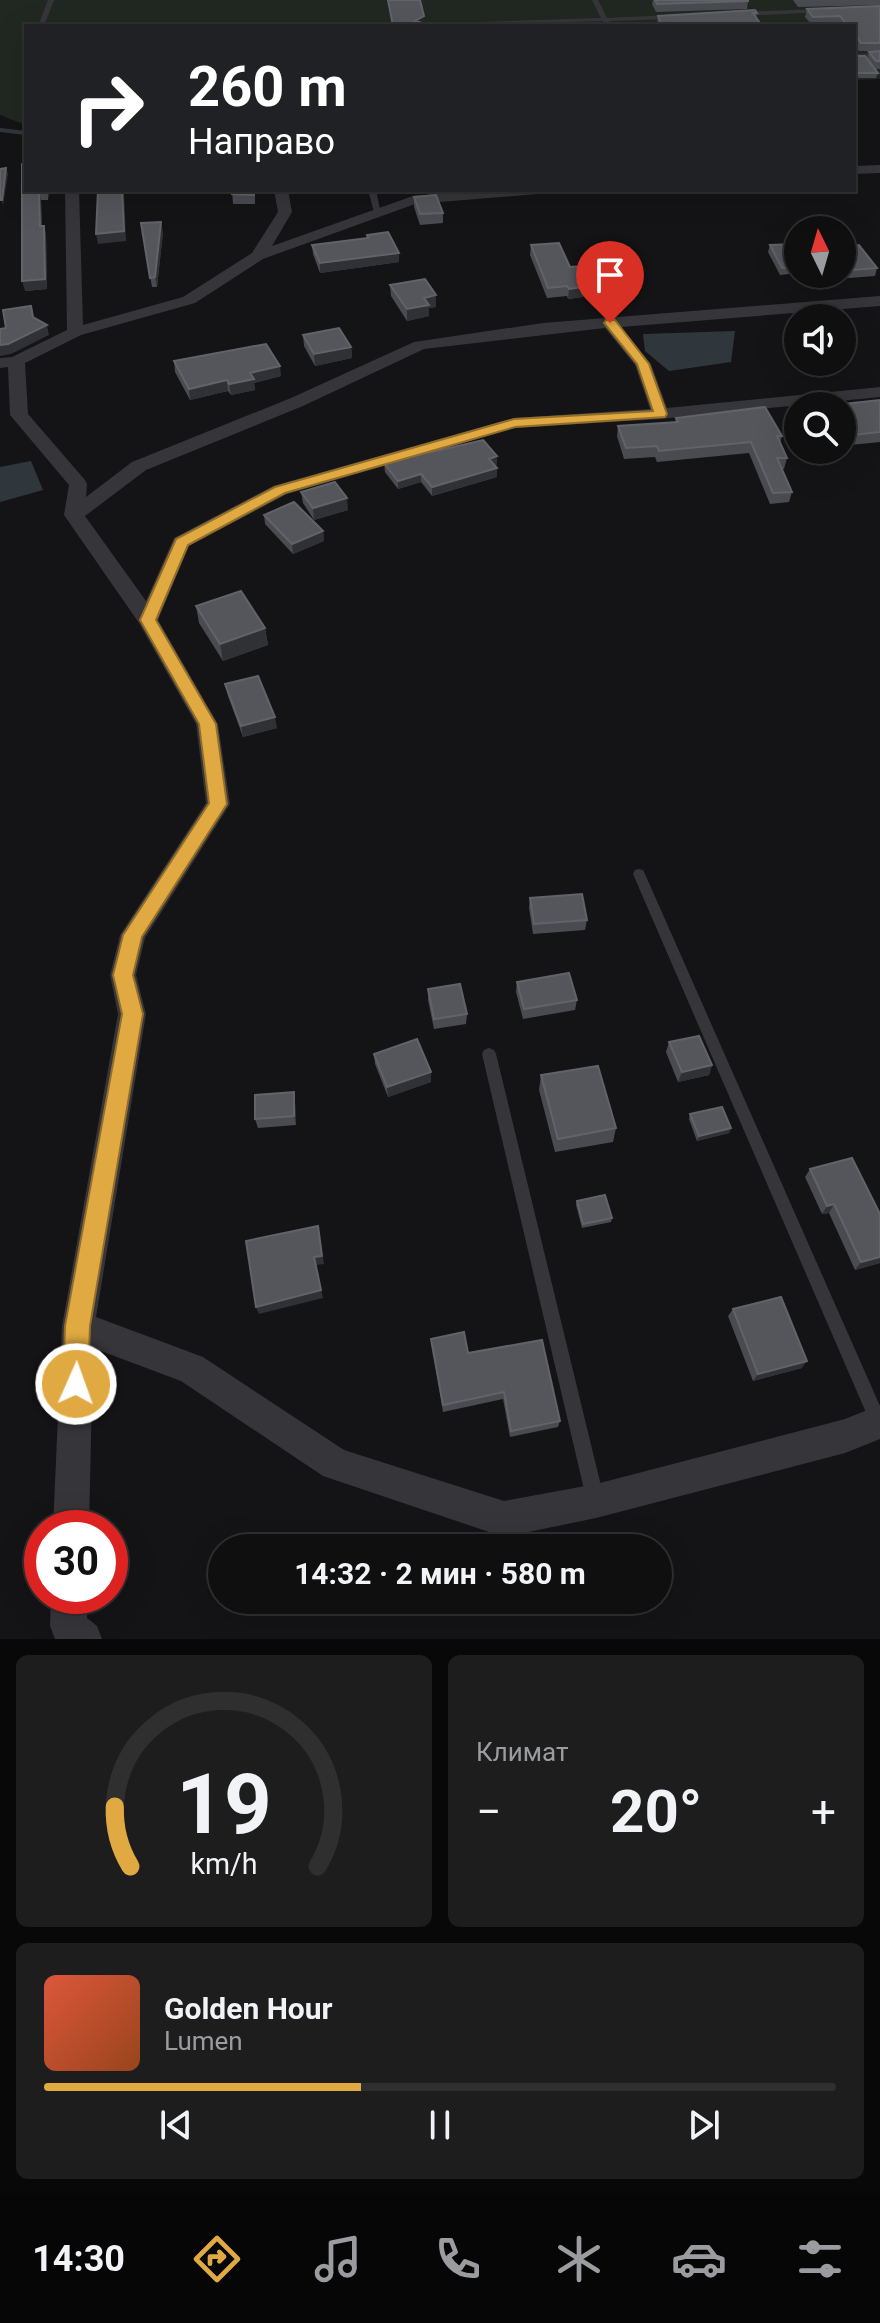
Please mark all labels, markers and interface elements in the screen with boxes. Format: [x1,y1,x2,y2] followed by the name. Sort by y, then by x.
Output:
[188,54,347,120] text: 260 m
[56,56,160,160] icon: right
[188,121,335,163] text: Направо
[784,216,856,288] north arrow
[784,216,856,464] map controls
[576,241,644,323] pin
[588,253,632,297] icon: arrive
[784,304,856,376] button: sound
[784,392,856,464] button: search
[34,1342,118,1426] position arrow
[24,1510,128,1614] speed limit sign: 30
[294,1556,586,1591] text: 14:32 · 2 мин · 580 m
[476,1737,568,1767] text: Климат
[176,1756,272,1853] text: 19
[610,1776,702,1847] text: 20°
[476,1786,501,1838] text: −
[811,1786,836,1838] text: +
[190,1847,258,1881] text: km/h
[164,1991,333,2026] text: Golden Hour
[164,2026,243,2056] text: Lumen
[154,2103,198,2147] icon: previous
[418,2103,462,2147] icon: pause
[682,2103,726,2147] icon: next
[189,2231,245,2287] icon: directions
[310,2231,366,2287] icon: music
[430,2231,486,2287] icon: phone
[551,2231,607,2287] icon: climate
[671,2231,727,2287] icon: car
[792,2231,848,2287] icon: filters
[32,2238,125,2280] text: 14:30

